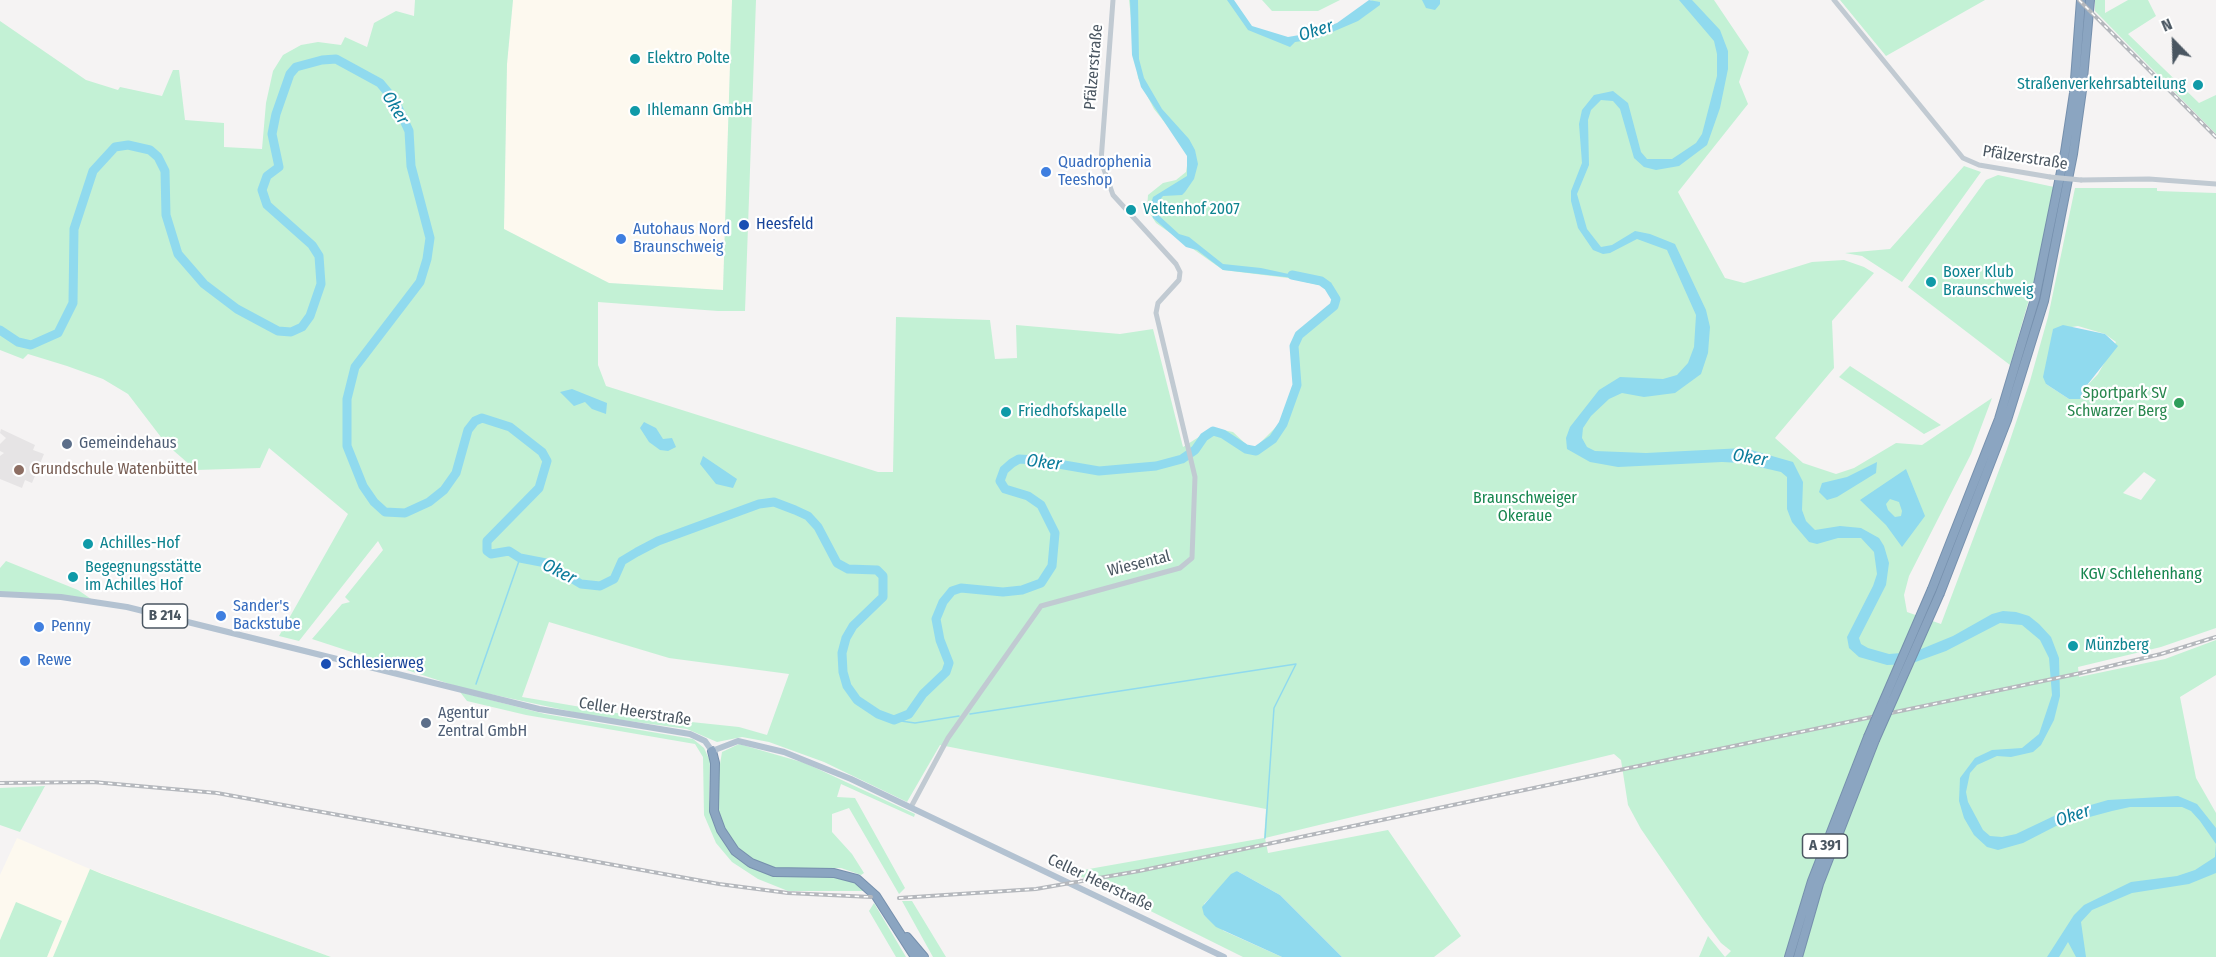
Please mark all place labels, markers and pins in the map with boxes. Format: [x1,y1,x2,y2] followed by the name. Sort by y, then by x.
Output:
[647,49,730,69] place label: Elektro Polte
[628,52,642,66] marker: Elektro Polte
[2017,75,2186,95] place label: Straßenverkehrsabteilung
[2191,78,2205,92] marker: Straßenverkehrsabteilung
[647,101,752,121] place label: Ihlemann GmbH
[628,104,642,118] marker: Ihlemann GmbH
[1058,153,1152,191] place label: Quadrophenia Teeshop
[1039,165,1053,179] marker: Quadrophenia Teeshop
[1143,200,1240,220] place label: Veltenhof 2007
[1124,203,1138,217] marker: Veltenhof 2007
[756,215,814,235] place label: Heesfeld
[737,218,751,232] marker: Heesfeld
[633,220,730,258] place label: Autohaus Nord Braunschweig
[614,232,628,246] marker: Autohaus Nord Braunschweig
[1943,263,2034,301] place label: Boxer Klub Braunschweig
[1924,275,1938,289] marker: Boxer Klub Braunschweig
[2067,384,2167,422] place label: Sportpark SV Schwarzer Berg
[2172,396,2186,410] marker: Sportpark SV Schwarzer Berg
[1018,402,1127,422] place label: Friedhofskapelle
[999,405,1013,419] marker: Friedhofskapelle
[79,434,177,454] place label: Gemeindehaus
[60,437,74,451] marker: Gemeindehaus
[31,460,197,480] place label: Grundschule Watenbüttel
[12,463,26,477] marker: Grundschule Watenbüttel
[100,534,180,554] place label: Achilles-Hof
[81,537,95,551] marker: Achilles-Hof
[85,558,202,596] place label: Begegnungsstätte im Achilles Hof
[66,570,80,584] marker: Begegnungsstätte im Achilles Hof
[233,597,301,635] place label: Sander's Backstube
[214,609,228,623] marker: Sander's Backstube
[51,617,91,637] place label: Penny
[32,620,46,634] marker: Penny
[2085,636,2149,656] place label: Münzberg
[2066,639,2080,653] marker: Münzberg
[37,651,72,671] place label: Rewe
[18,654,32,668] marker: Rewe
[338,654,424,674] place label: Schlesierweg
[319,657,333,671] marker: Schlesierweg
[438,704,527,742] place label: Agentur Zentral GmbH
[419,716,433,730] marker: Agentur Zentral GmbH

